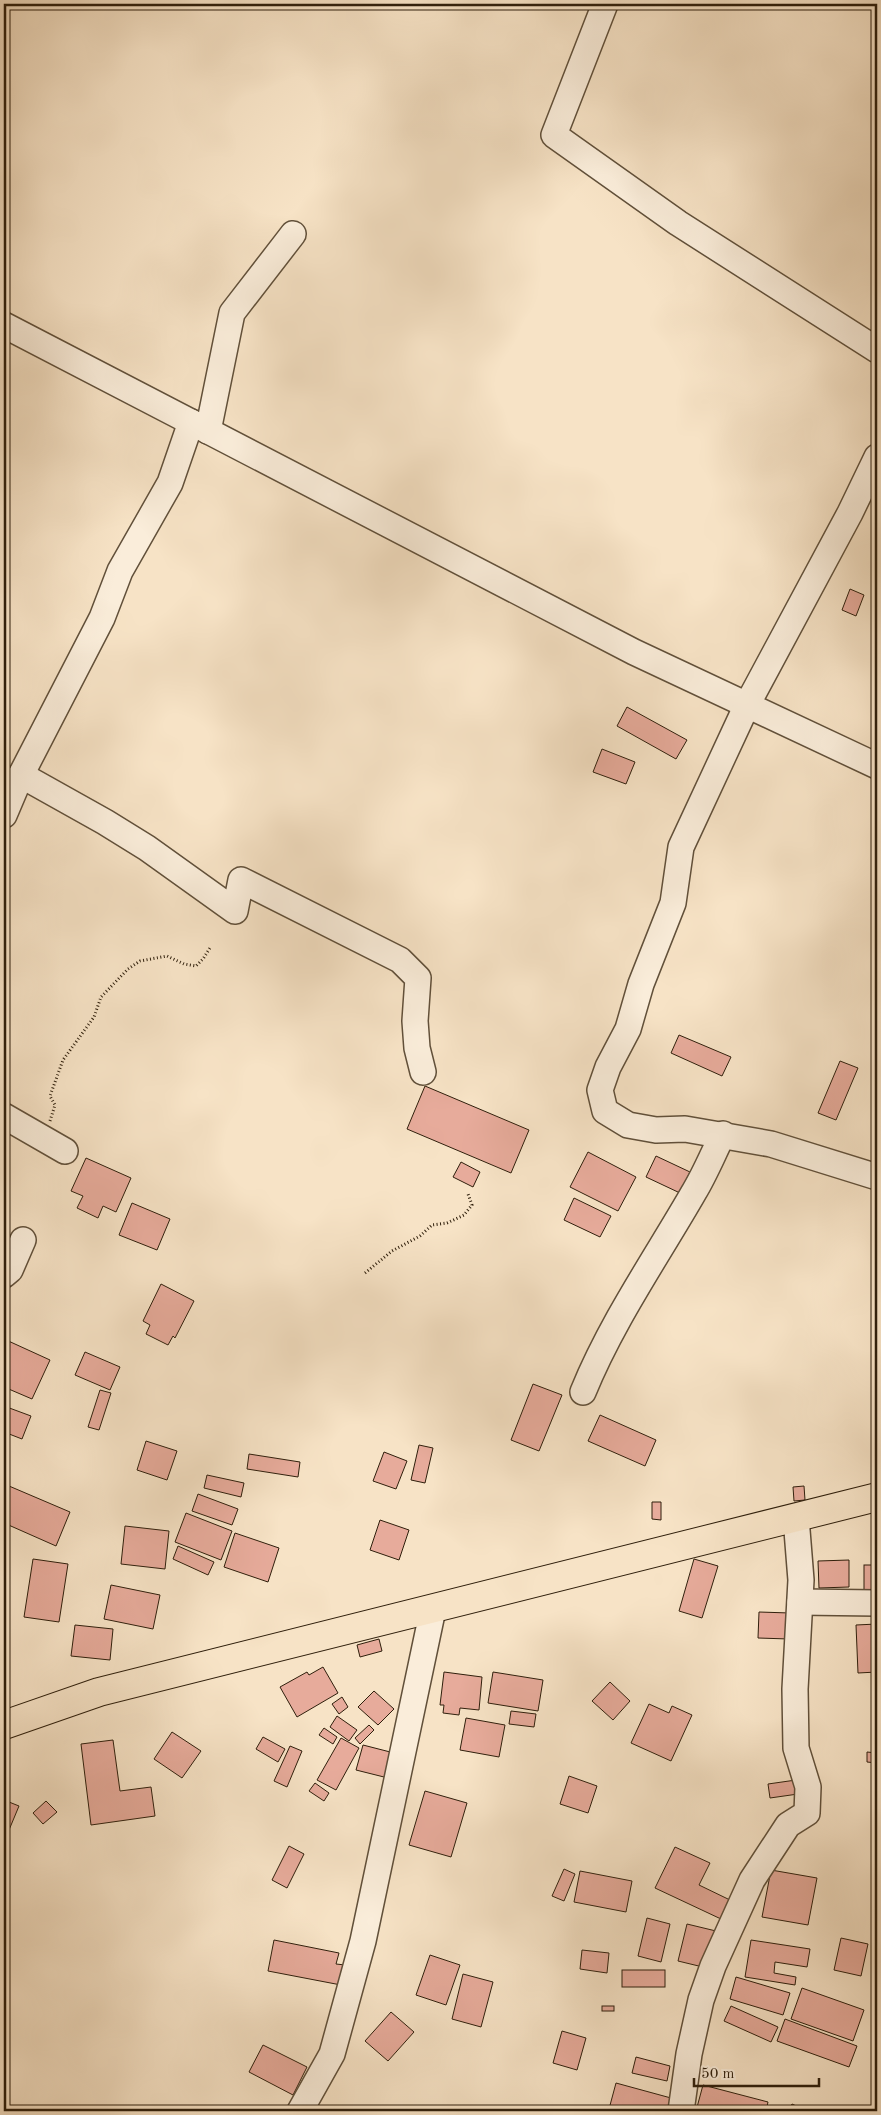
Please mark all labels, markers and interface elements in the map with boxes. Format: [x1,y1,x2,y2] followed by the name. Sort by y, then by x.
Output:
[694,2055,818,2087] scale bar
[701,2067,735,2082] text: 50 m

